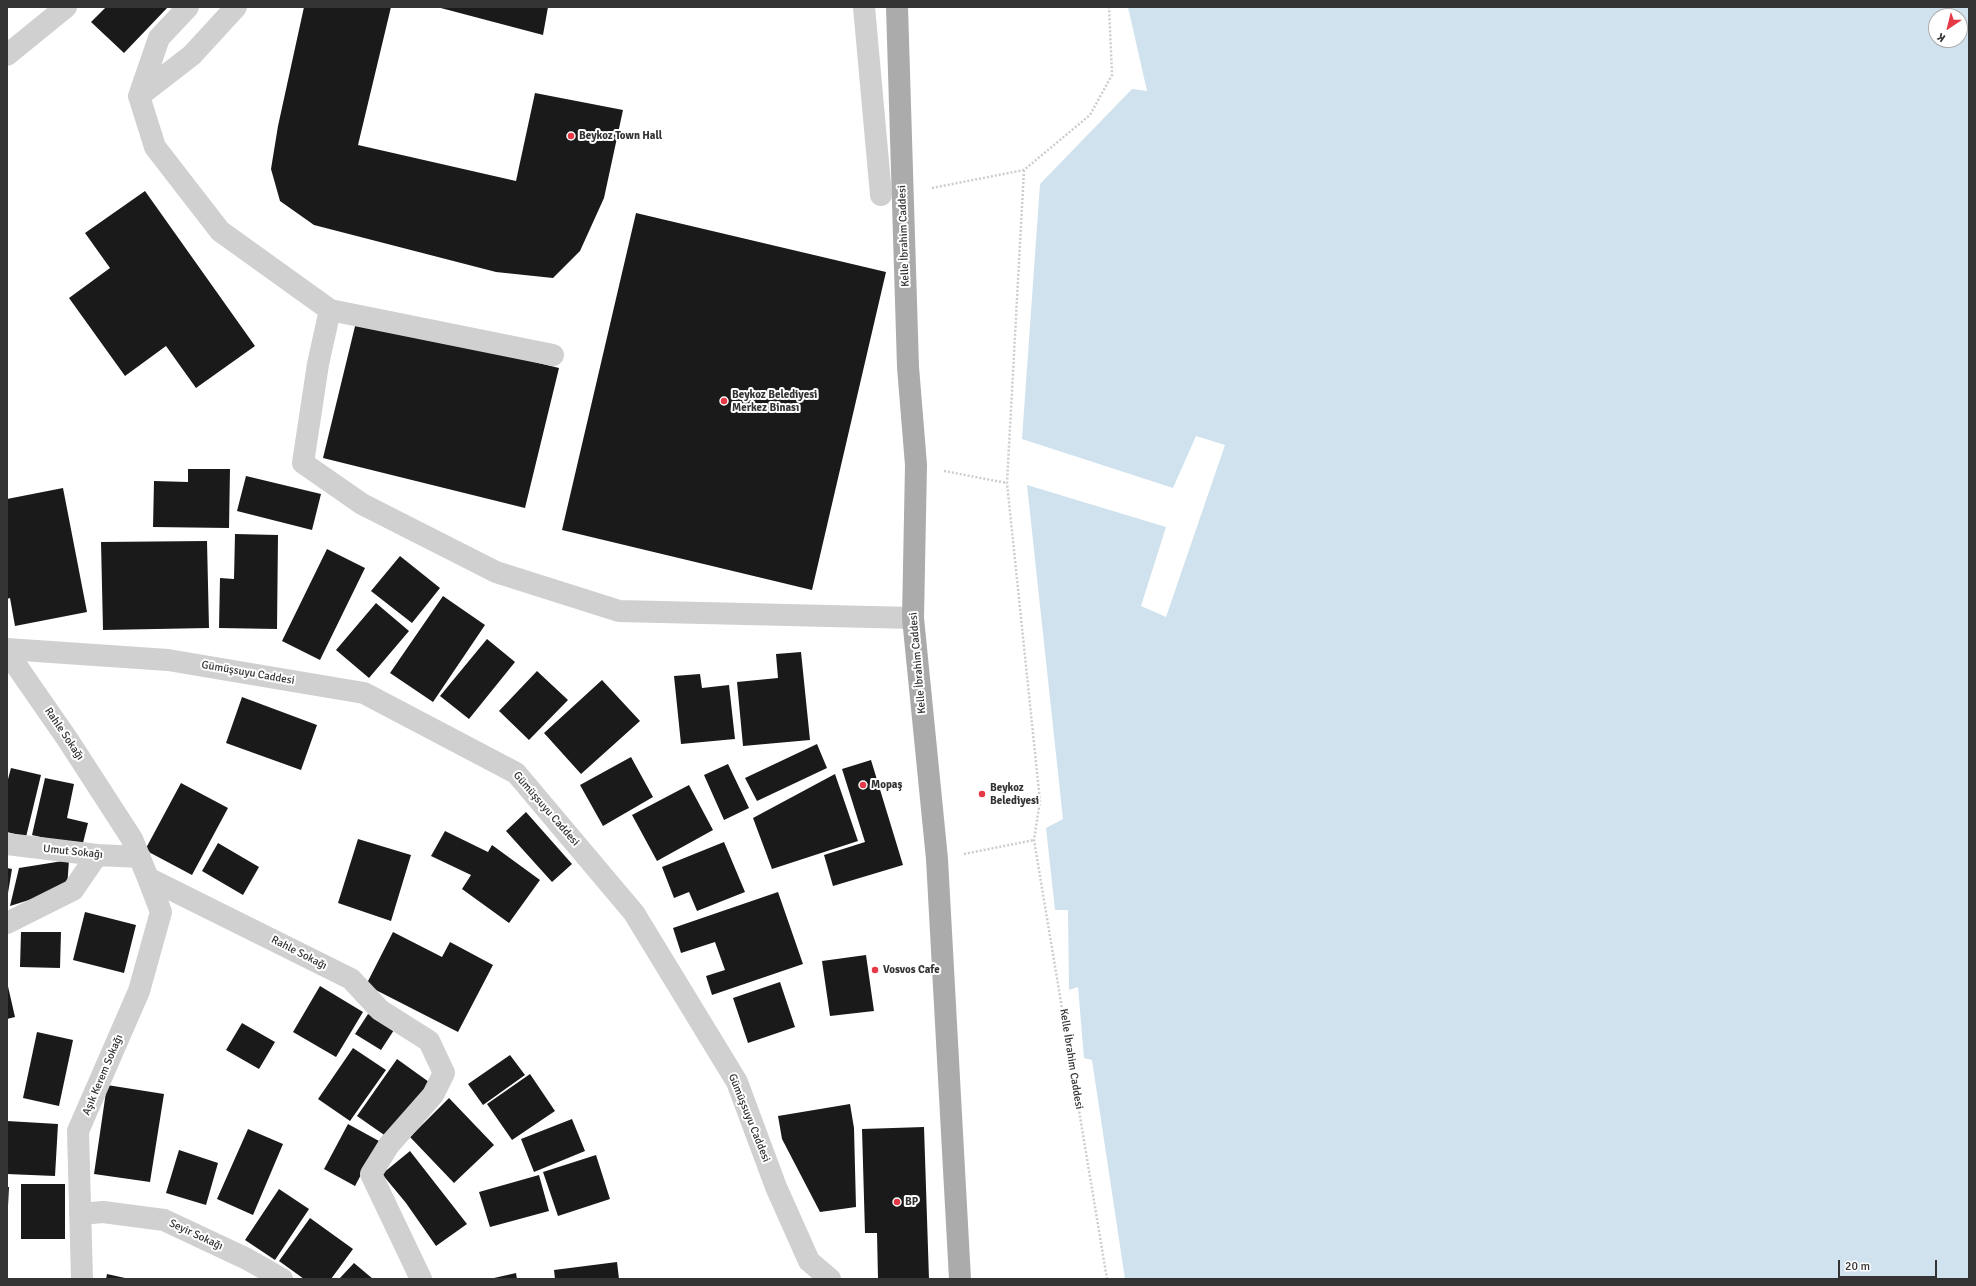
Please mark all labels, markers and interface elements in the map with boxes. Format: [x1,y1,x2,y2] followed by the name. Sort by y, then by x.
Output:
[1928,8,1968,48] north arrow
[1935,30,1948,45] text: K
[579,129,662,143] place label: Beykoz Town Hall
[566,131,576,141] marker: Beykoz Town Hall
[896,185,912,287] street label: Kelle İbrahim Caddesi
[732,388,817,414] place label: Beykoz Belediyesi Merkez Binası
[719,396,729,406] marker: Beykoz Belediyesi Merkez Binası
[907,612,929,714] street label: Kelle İbrahim Caddesi
[200,658,296,688] street label: Gümüşsuyu Caddesi
[42,705,86,763] street label: Rahle Sokağı
[510,769,582,849] street label: Gümüşsuyu Caddesi
[871,778,902,792] place label: Mopaş
[858,780,868,790] marker: Mopaş
[990,781,1039,807] place label: Beykoz Belediyesi
[977,789,987,799] marker: Beykoz Belediyesi
[42,842,104,862] street label: Umut Sokağı
[269,933,329,973] street label: Rahle Sokağı
[883,963,940,977] place label: Vosvos Cafe
[870,965,880,975] marker: Vosvos Cafe
[1057,1008,1085,1110] street label: Kelle İbrahim Caddesi
[80,1033,126,1117] street label: Aşık Kerem Sokağı
[725,1072,773,1164] street label: Gümüşsuyu Caddesi
[905,1195,918,1209] place label: BP
[892,1197,902,1207] marker: BP
[167,1217,225,1253] street label: Seyir Sokağı
[1840,1252,1939,1278] scale bar
[1845,1259,1870,1274] text: 20 m

